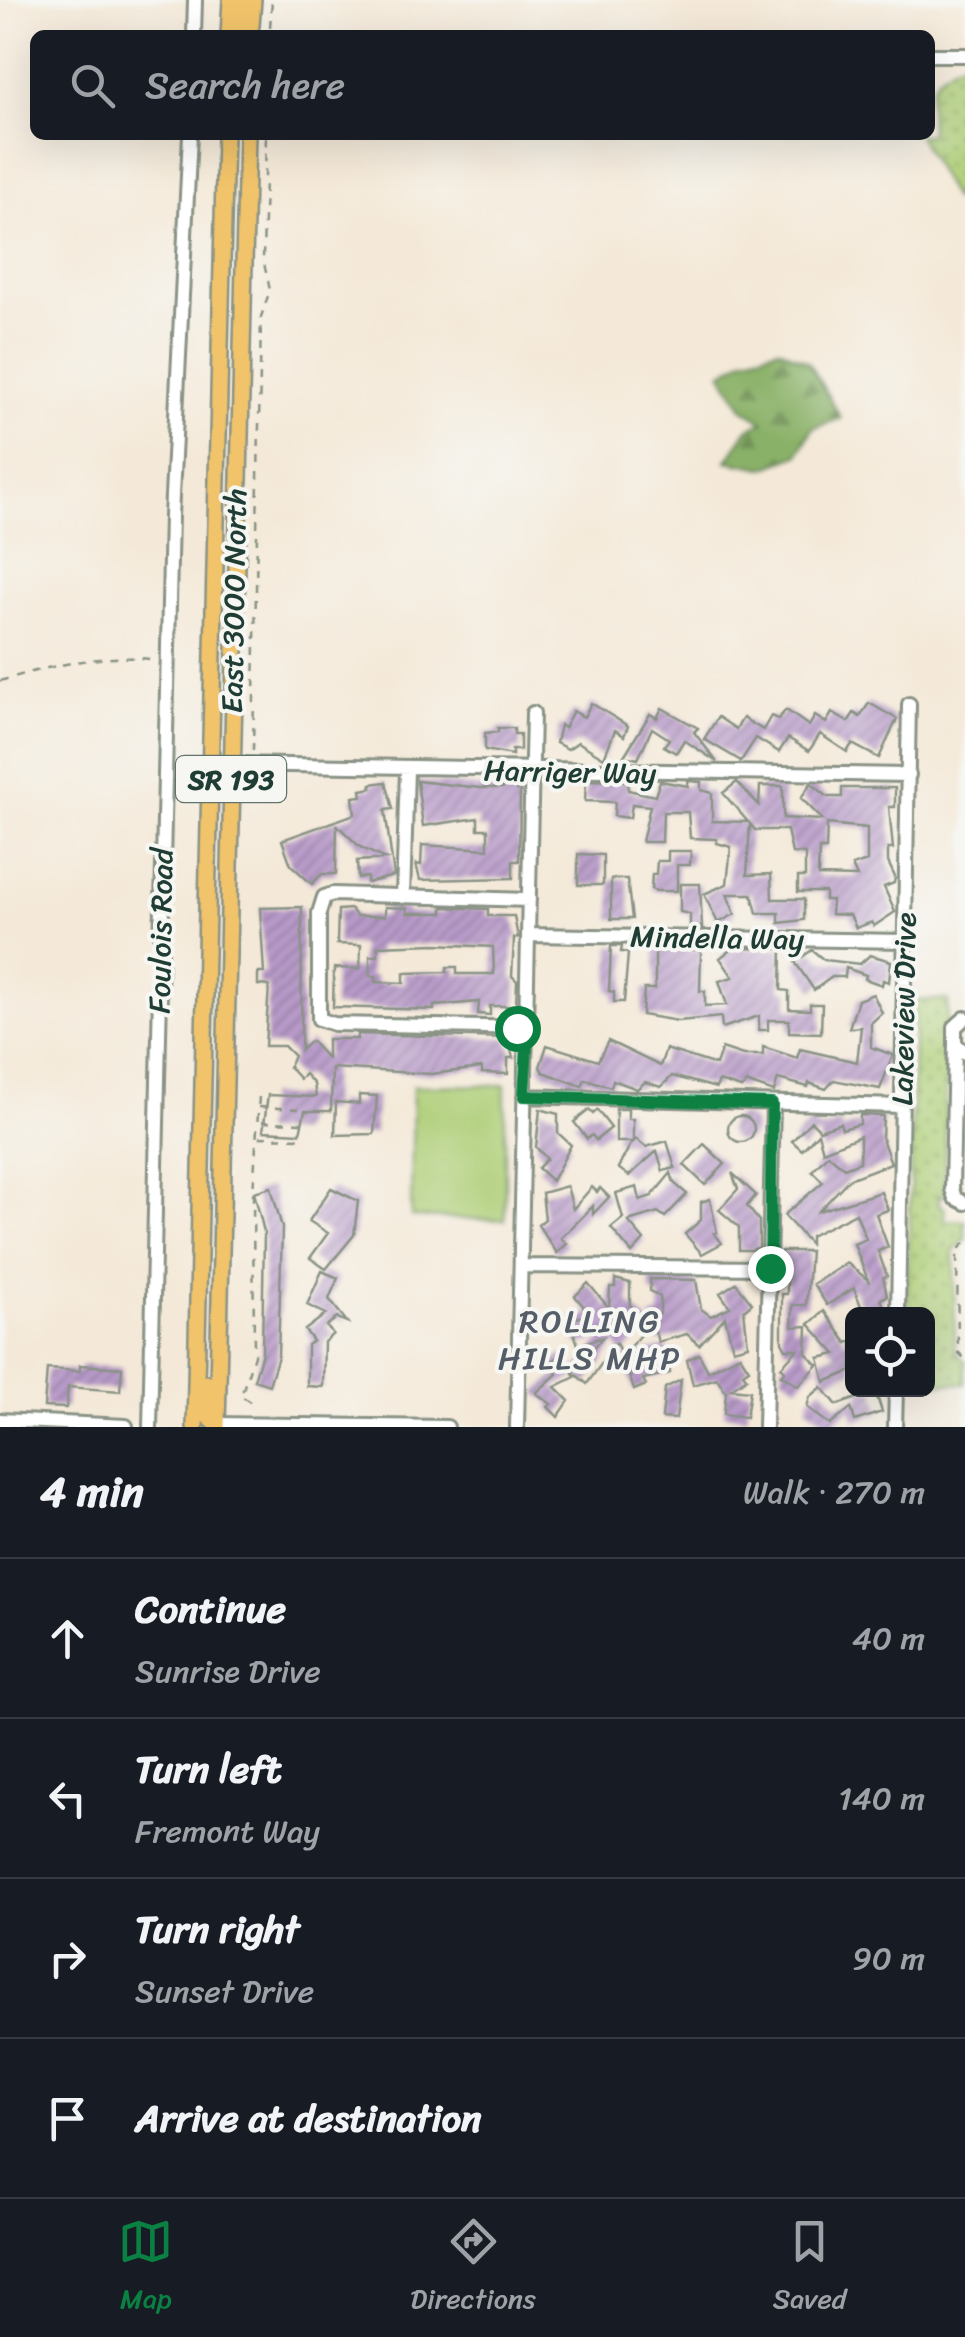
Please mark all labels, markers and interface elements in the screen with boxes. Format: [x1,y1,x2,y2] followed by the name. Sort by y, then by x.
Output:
[30,30,935,140] search box
[145,52,345,119] text: Search here
[65,58,120,113] icon: search
[205,488,263,714] street label: East 3000 North
[483,743,657,801] street label: Harriger Way
[176,756,286,802] road number: SR 193
[133,846,189,1014] street label: Foulois Road
[630,909,805,967] street label: Mindella Way
[875,912,933,1106] street label: Lakeview Drive
[495,1006,541,1052] route start
[748,1246,794,1292] route end
[498,1293,682,1387] district label: ROLLING HILLS MHP
[845,1307,935,1397] map controls
[845,1307,935,1397] button: locate
[40,1455,144,1529] text: 4 min
[743,1464,925,1521] text: Walk · 270 m
[135,1576,286,1643] text: Continue
[852,1610,925,1667] text: 40 m
[40,1611,95,1666] icon: ahead
[135,1643,321,1700] text: Sunrise Drive
[135,1736,281,1803] text: Turn left
[838,1770,925,1827] text: 140 m
[40,1771,95,1826] icon: left
[135,1803,320,1860] text: Fremont Way
[135,1896,300,1963] text: Turn right
[852,1930,925,1987] text: 90 m
[40,1931,95,1986] icon: right
[135,1963,314,2020] text: Sunset Drive
[135,2085,482,2152] text: Arrive at destination
[40,2091,95,2146] icon: arrive
[118,2214,173,2323] tab: Map
[410,2214,536,2323] tab: Directions
[773,2214,847,2323] tab: Saved

